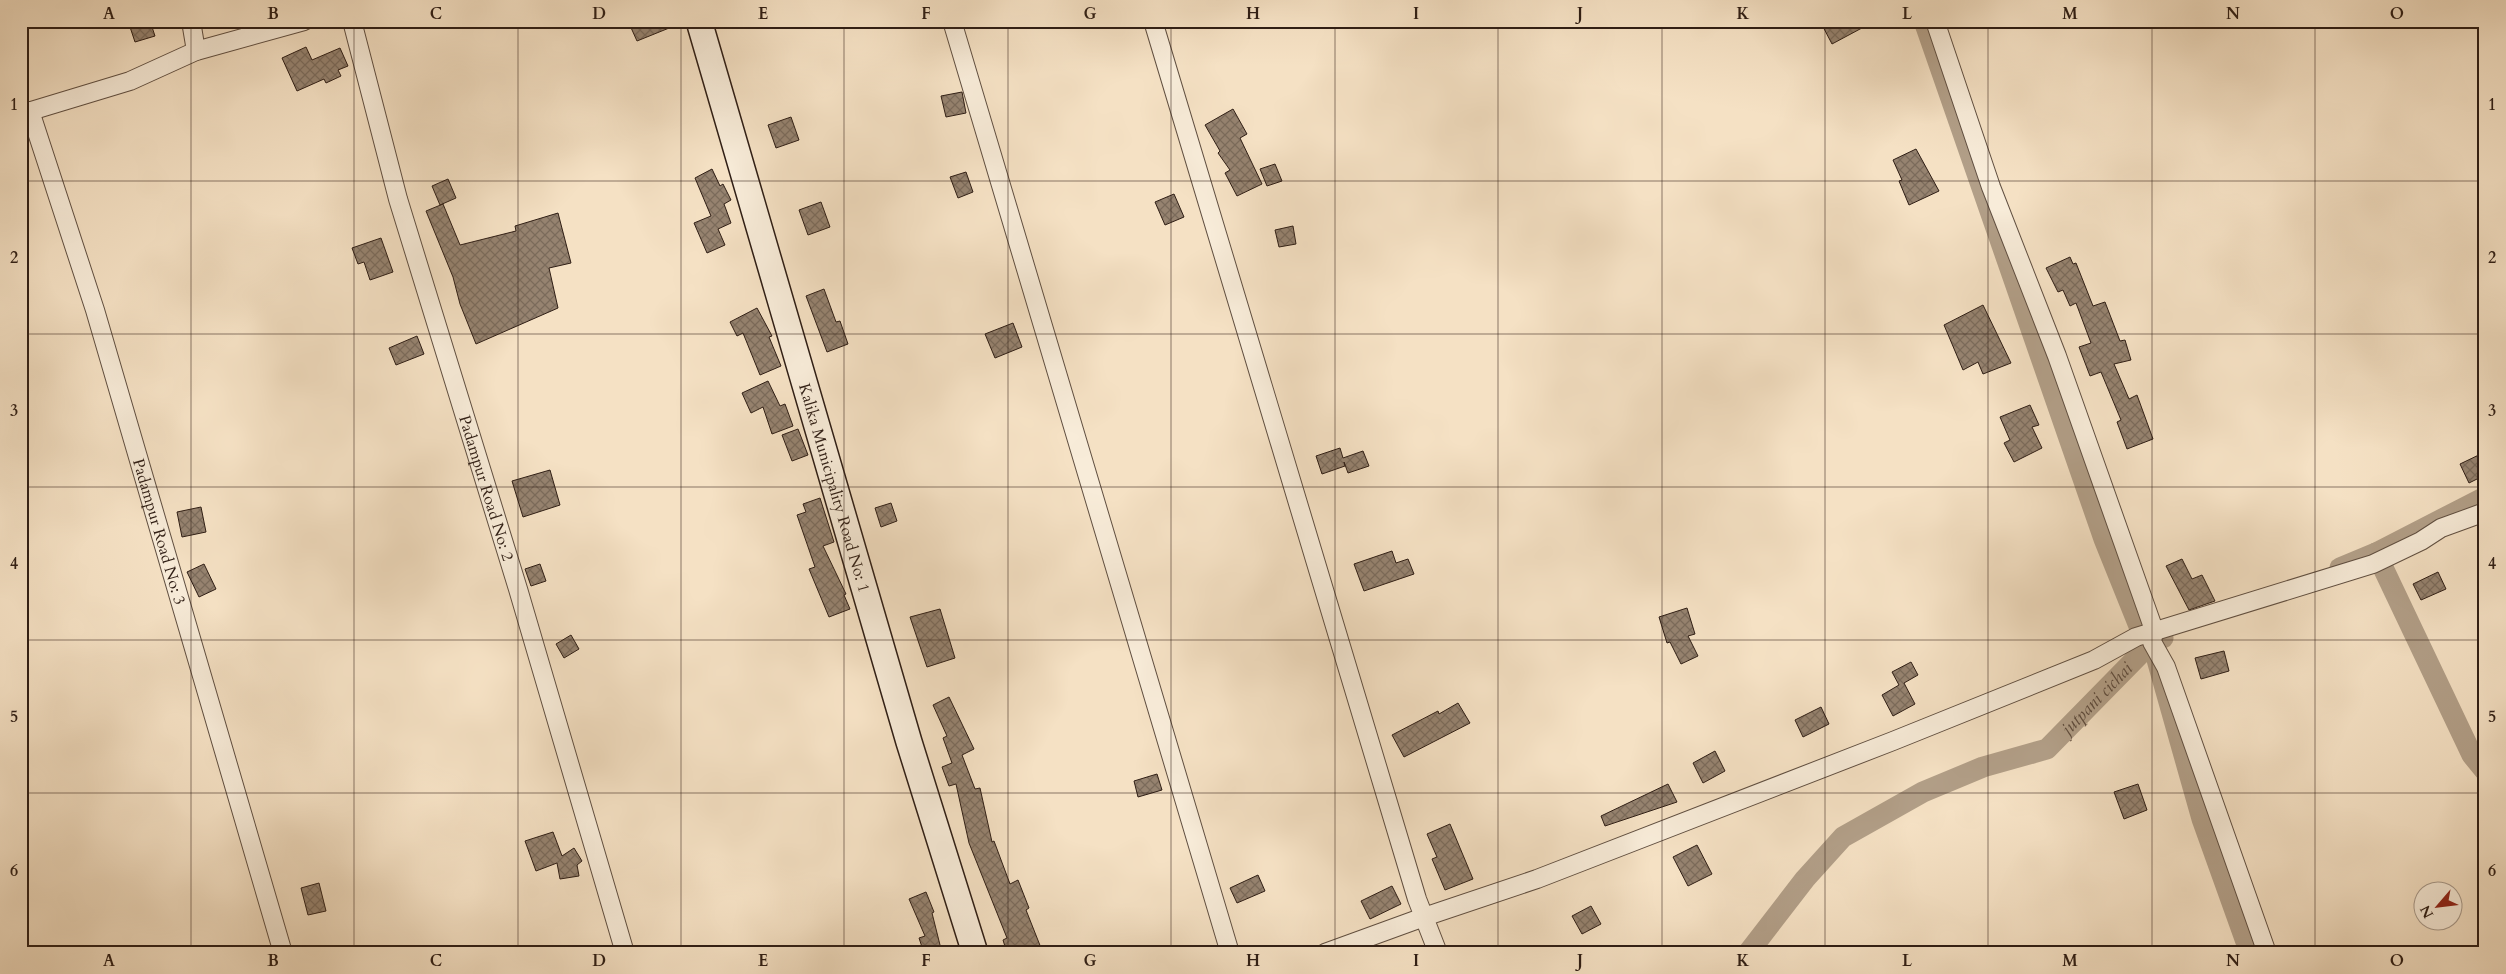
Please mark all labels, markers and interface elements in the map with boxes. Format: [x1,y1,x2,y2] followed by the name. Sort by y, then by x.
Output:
[103,3,115,25] text: A
[267,3,279,25] text: B
[430,3,442,25] text: C
[592,3,606,25] text: D
[758,3,768,25] text: E
[921,3,931,25] text: F
[1083,3,1097,25] text: G
[1246,3,1260,25] text: H
[1413,3,1419,25] text: I
[1575,3,1583,25] text: J
[1737,3,1750,25] text: K
[1902,3,1913,25] text: L
[2062,3,2078,25] text: M
[2226,3,2240,25] text: N
[2390,3,2404,25] text: O
[10,94,18,116] text: 1
[2488,94,2496,116] text: 1
[10,247,18,269] text: 2
[2488,247,2496,269] text: 2
[793,381,875,595] street label: Kalika Municipality Road No: 1
[10,400,18,422] text: 3
[2488,400,2496,422] text: 3
[453,413,519,564] street label: Padampur Road No: 2
[127,456,191,607] street label: Padampur Road No: 3
[10,553,18,575] text: 4
[2488,553,2496,575] text: 4
[2053,656,2139,743] water label: jutpani cichai
[10,706,18,728] text: 5
[2488,706,2496,728] text: 5
[10,860,18,882] text: 6
[2488,860,2496,882] text: 6
[2414,882,2464,932] north arrow
[2416,902,2438,922] text: N
[103,950,115,972] text: A
[267,950,279,972] text: B
[430,950,442,972] text: C
[592,950,606,972] text: D
[758,950,768,972] text: E
[921,950,931,972] text: F
[1083,950,1097,972] text: G
[1246,950,1260,972] text: H
[1413,950,1419,972] text: I
[1575,950,1583,972] text: J
[1737,950,1750,972] text: K
[1902,950,1913,972] text: L
[2062,950,2078,972] text: M
[2226,950,2240,972] text: N
[2390,950,2404,972] text: O

